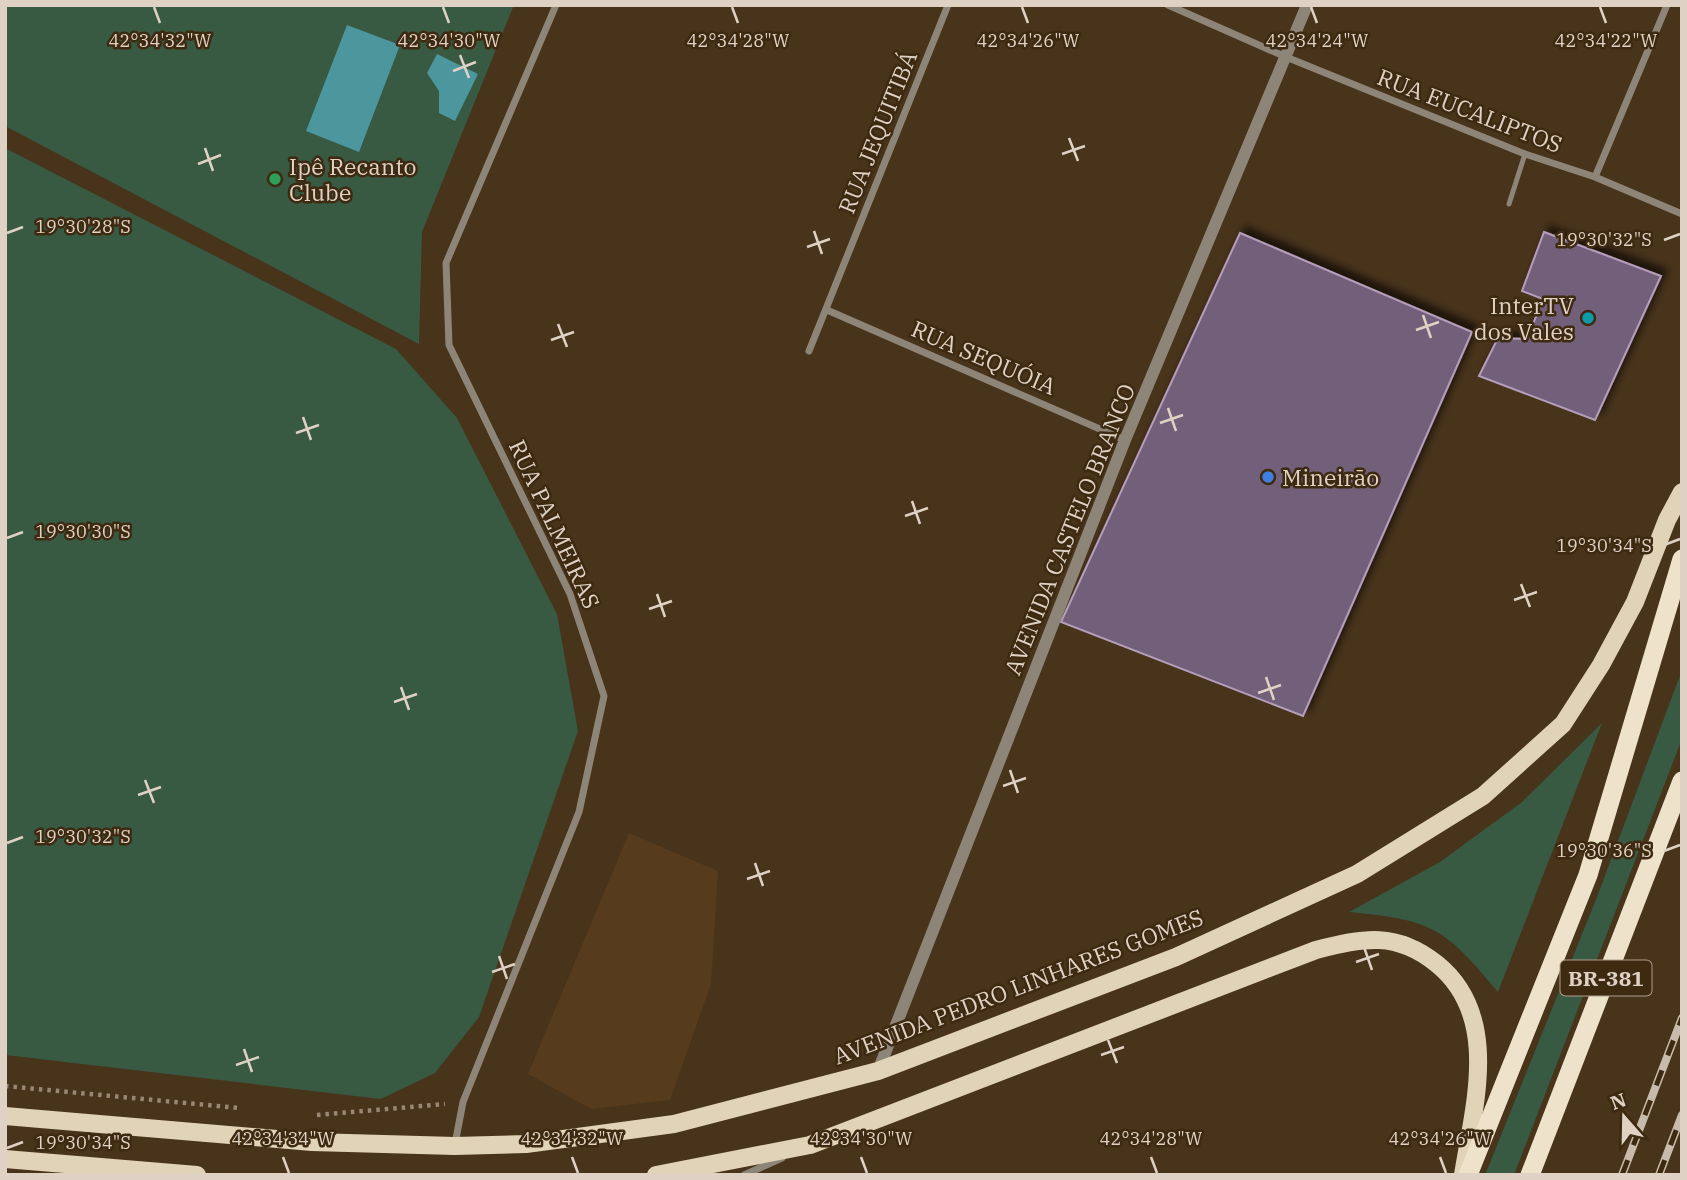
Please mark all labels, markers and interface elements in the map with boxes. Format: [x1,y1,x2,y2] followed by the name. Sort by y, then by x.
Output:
[109,29,212,52] text: 42°34'32"W
[398,29,501,52] text: 42°34'30"W
[687,29,790,52] text: 42°34'28"W
[977,29,1080,52] text: 42°34'26"W
[1266,29,1369,52] text: 42°34'24"W
[1555,29,1658,52] text: 42°34'22"W
[831,46,923,218] street label: RUA JEQUITIBÁ
[1373,61,1567,159] street label: RUA EUCALIPTOS
[289,151,417,207] place label: Ipê Recanto Clube
[267,171,283,187] marker: Ipê Recanto Clube
[35,215,131,238] text: 19°30'28"S
[1556,228,1652,251] text: 19°30'32"S
[1474,290,1574,346] place label: InterTV dos Vales
[1580,310,1596,326] marker: InterTV dos Vales
[907,313,1061,401] street label: RUA SEQUÓIA
[997,379,1141,679] street label: AVENIDA CASTELO BRANCO
[503,435,607,613] street label: RUA PALMEIRAS
[1282,462,1379,492] place label: Mineirão
[1260,469,1276,485] marker: Mineirão
[35,520,131,543] text: 19°30'30"S
[1556,534,1652,557] text: 19°30'34"S
[35,825,131,848] text: 19°30'32"S
[1556,839,1652,862] text: 19°30'36"S
[829,901,1207,1071] street label: AVENIDA PEDRO LINHARES GOMES
[1560,960,1652,996] road number: BR-381
[1589,1082,1659,1152] north arrow
[1607,1087,1629,1115] text: N
[232,1127,335,1150] text: 42°34'34"W
[521,1127,624,1150] text: 42°34'32"W
[810,1127,913,1150] text: 42°34'30"W
[1100,1127,1203,1150] text: 42°34'28"W
[1389,1127,1492,1150] text: 42°34'26"W
[35,1131,131,1154] text: 19°30'34"S

